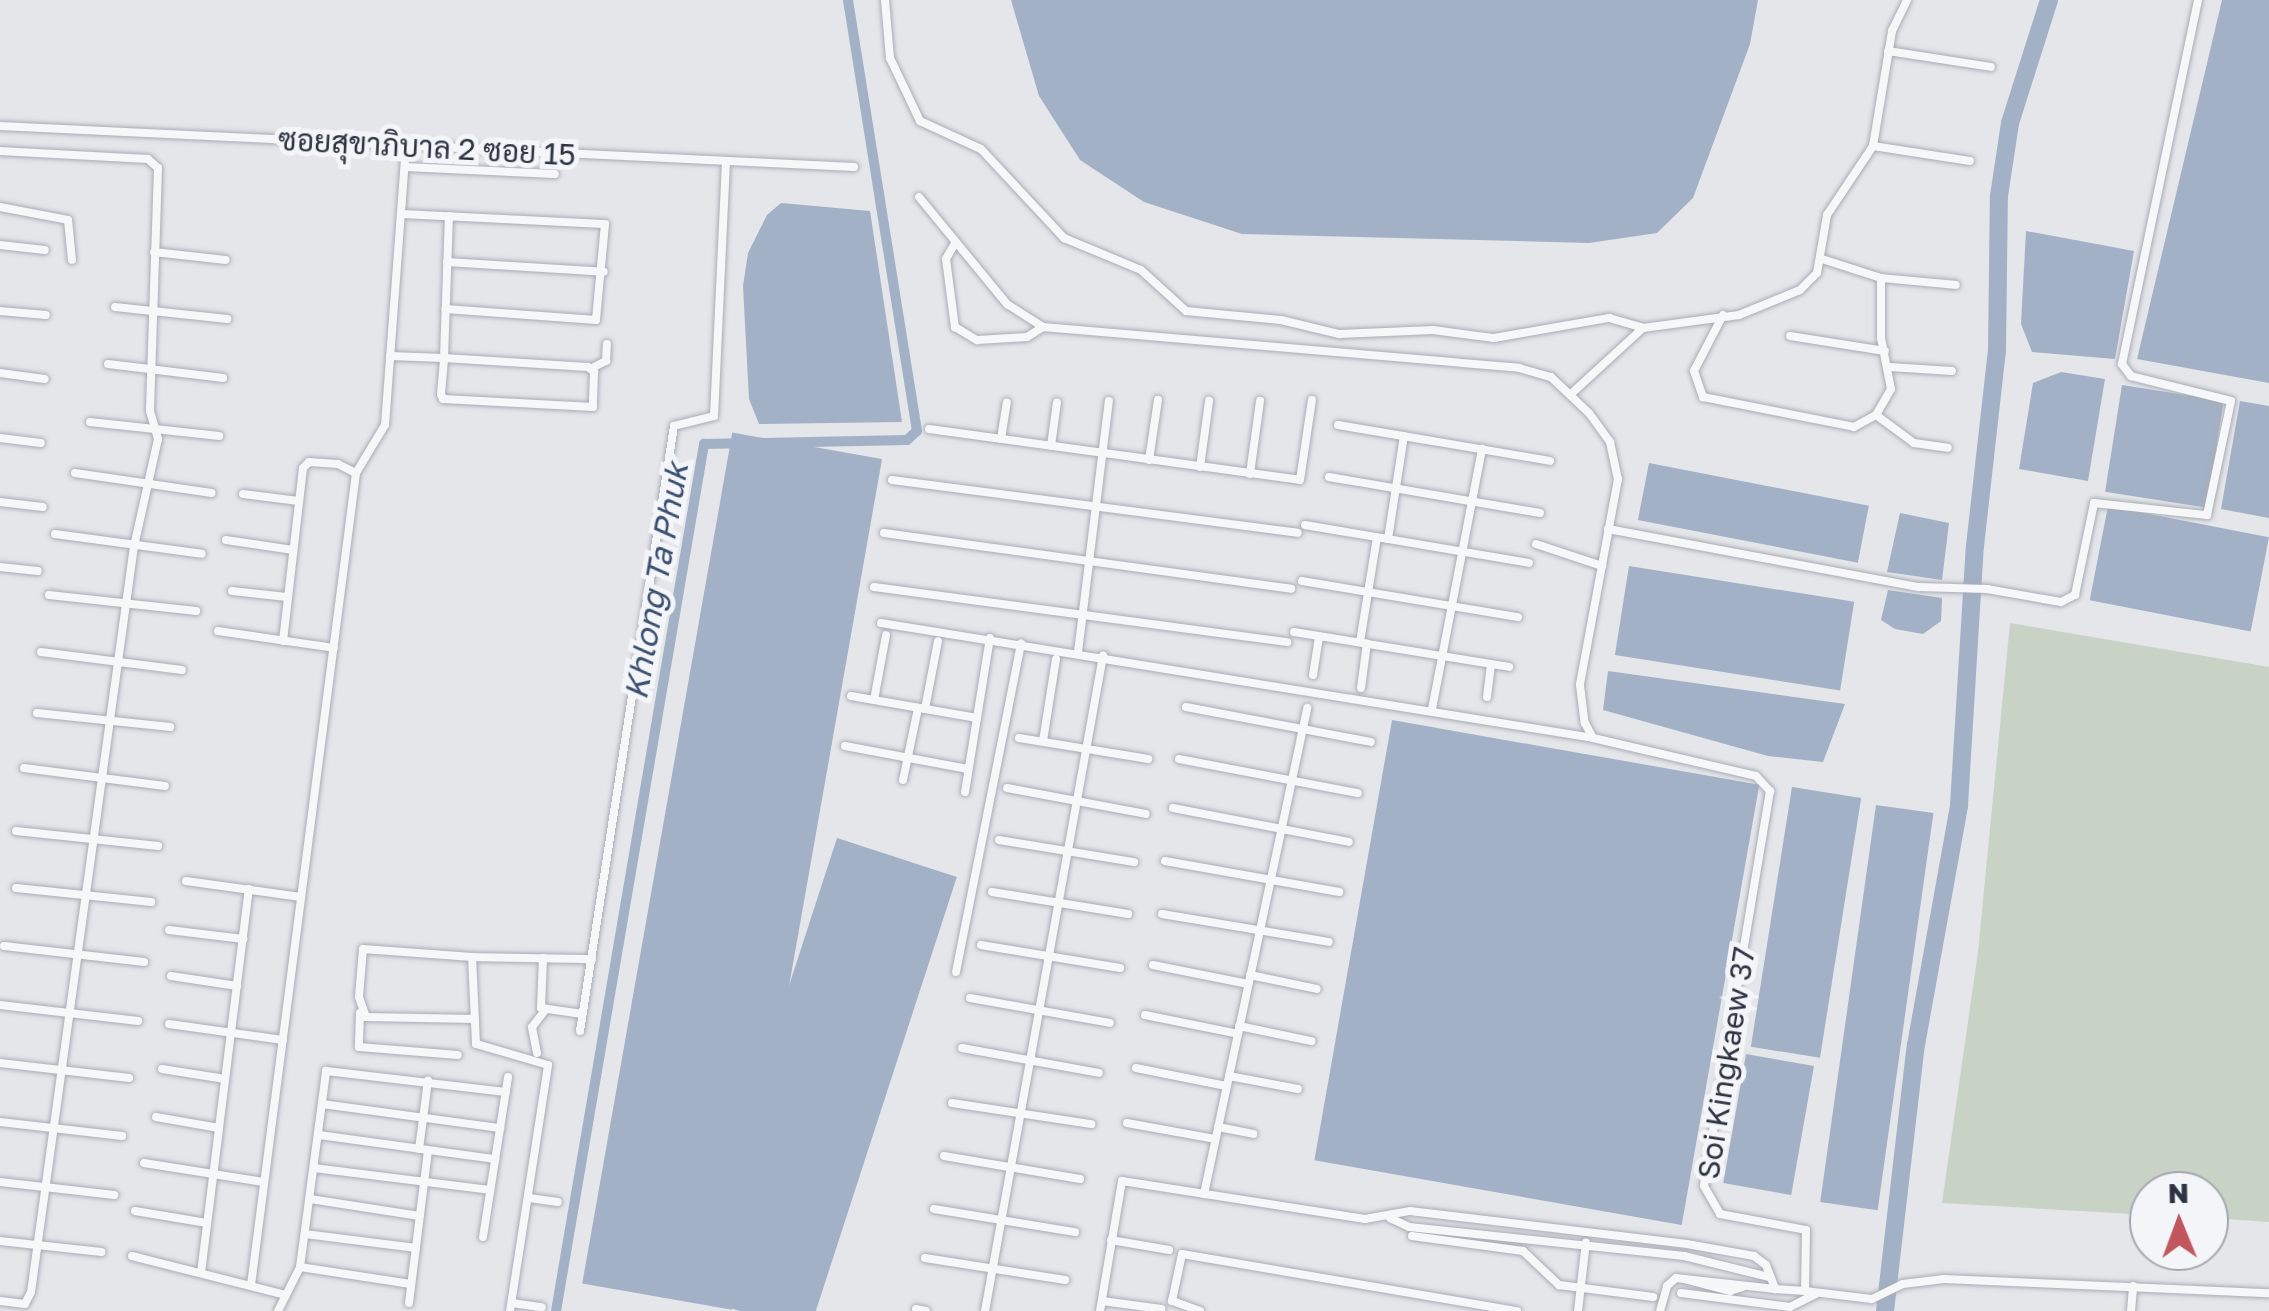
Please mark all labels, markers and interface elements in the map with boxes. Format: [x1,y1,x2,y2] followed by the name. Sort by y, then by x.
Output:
[277,121,577,173] street label: ซอยสุขาภิบาล 2 ซอย 15
[616,460,696,702] water label: Khlong Ta Phuk
[1690,944,1762,1182] street label: Soi Kingkaew 37
[2129,1171,2229,1271] north arrow
[2168,1176,2189,1209] text: N

